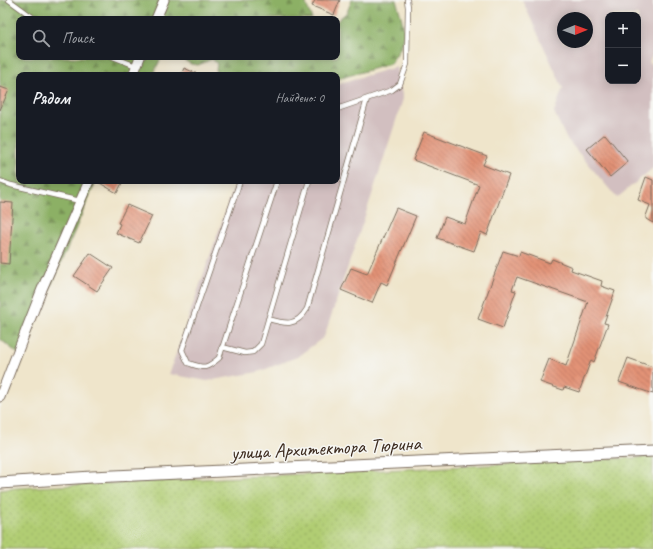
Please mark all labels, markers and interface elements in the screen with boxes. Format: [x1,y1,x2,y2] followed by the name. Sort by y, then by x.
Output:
[557,12,593,48] north arrow
[605,12,641,84] map controls
[605,12,641,48] button: +
[16,16,340,60] search box
[30,27,52,49] icon: search
[62,29,94,48] text: Поиск
[605,48,641,84] button: −
[32,88,70,109] text: Рядом
[276,90,324,106] text: Найдено: 0
[229,430,423,466] street label: улица Архитектора Тюрина

